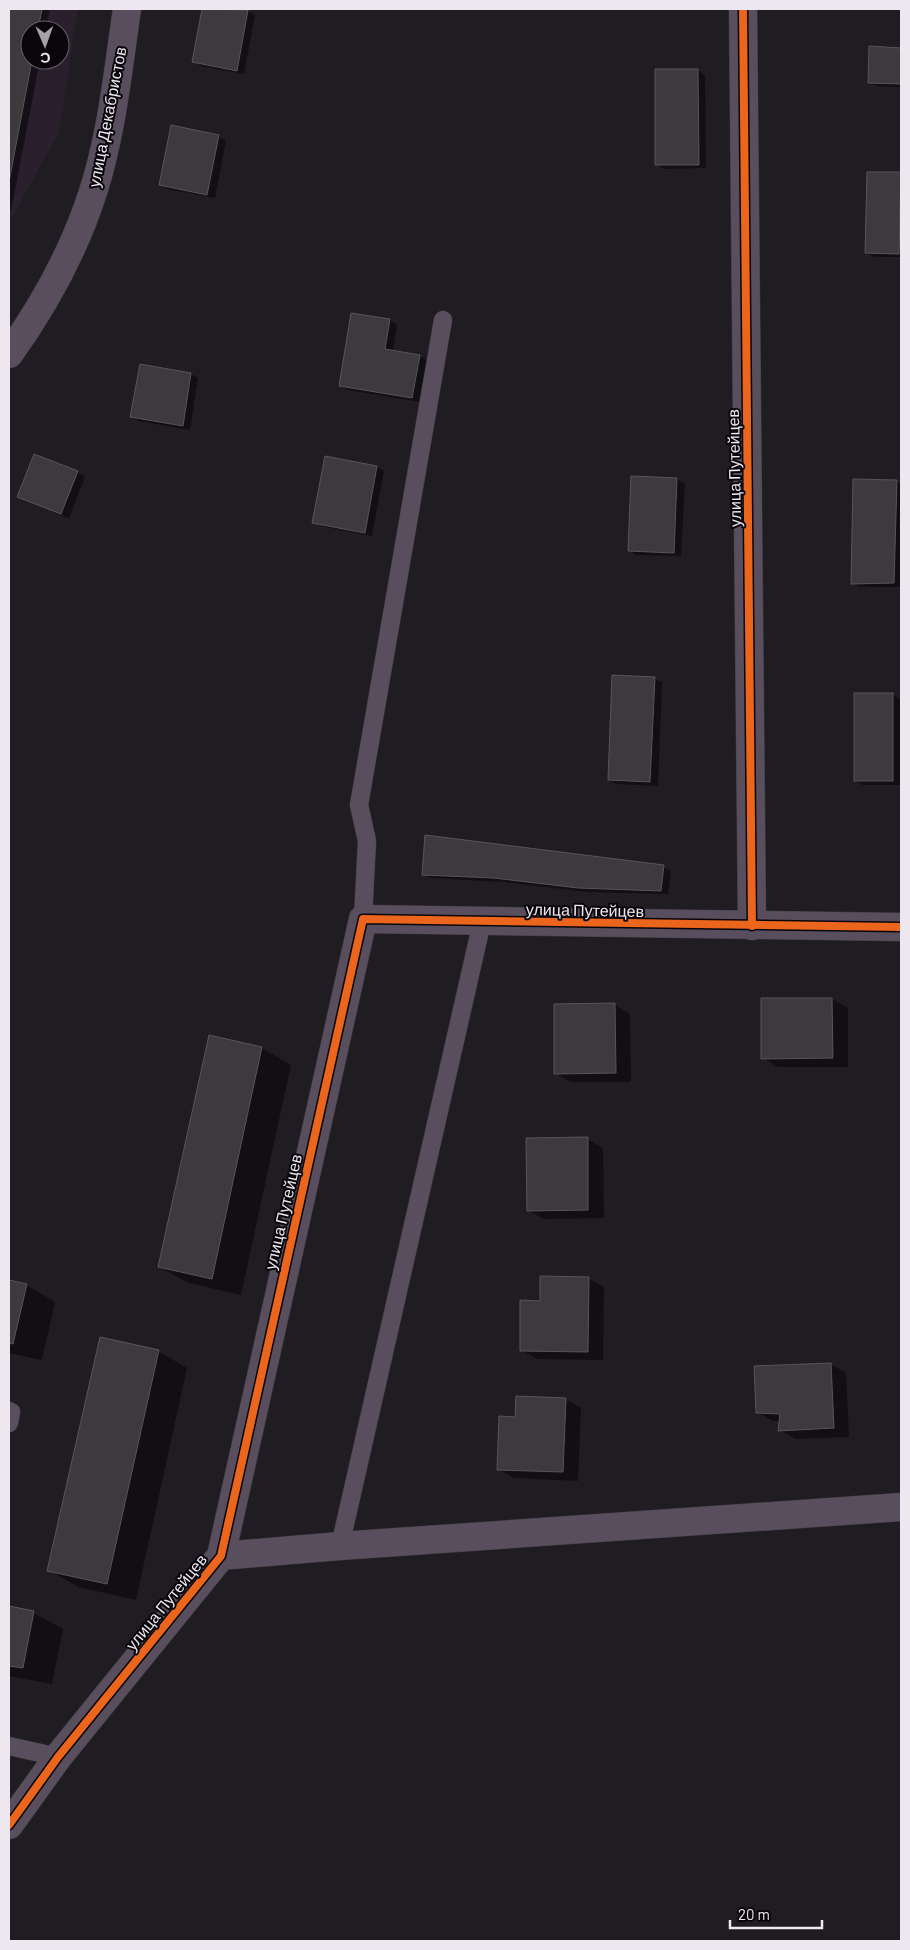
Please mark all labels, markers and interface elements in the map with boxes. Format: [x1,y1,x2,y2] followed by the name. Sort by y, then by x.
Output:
[20,20,70,70] north arrow
[84,45,129,189] street label: улица Декабристов
[40,50,51,67] text: С
[723,409,744,527] street label: улица Путейцев
[526,899,644,920] street label: улица Путейцев
[260,1152,305,1272] street label: улица Путейцев
[121,1550,210,1654] street label: улица Путейцев
[730,1898,822,1930] scale bar
[738,1905,770,1923] text: 20 m

